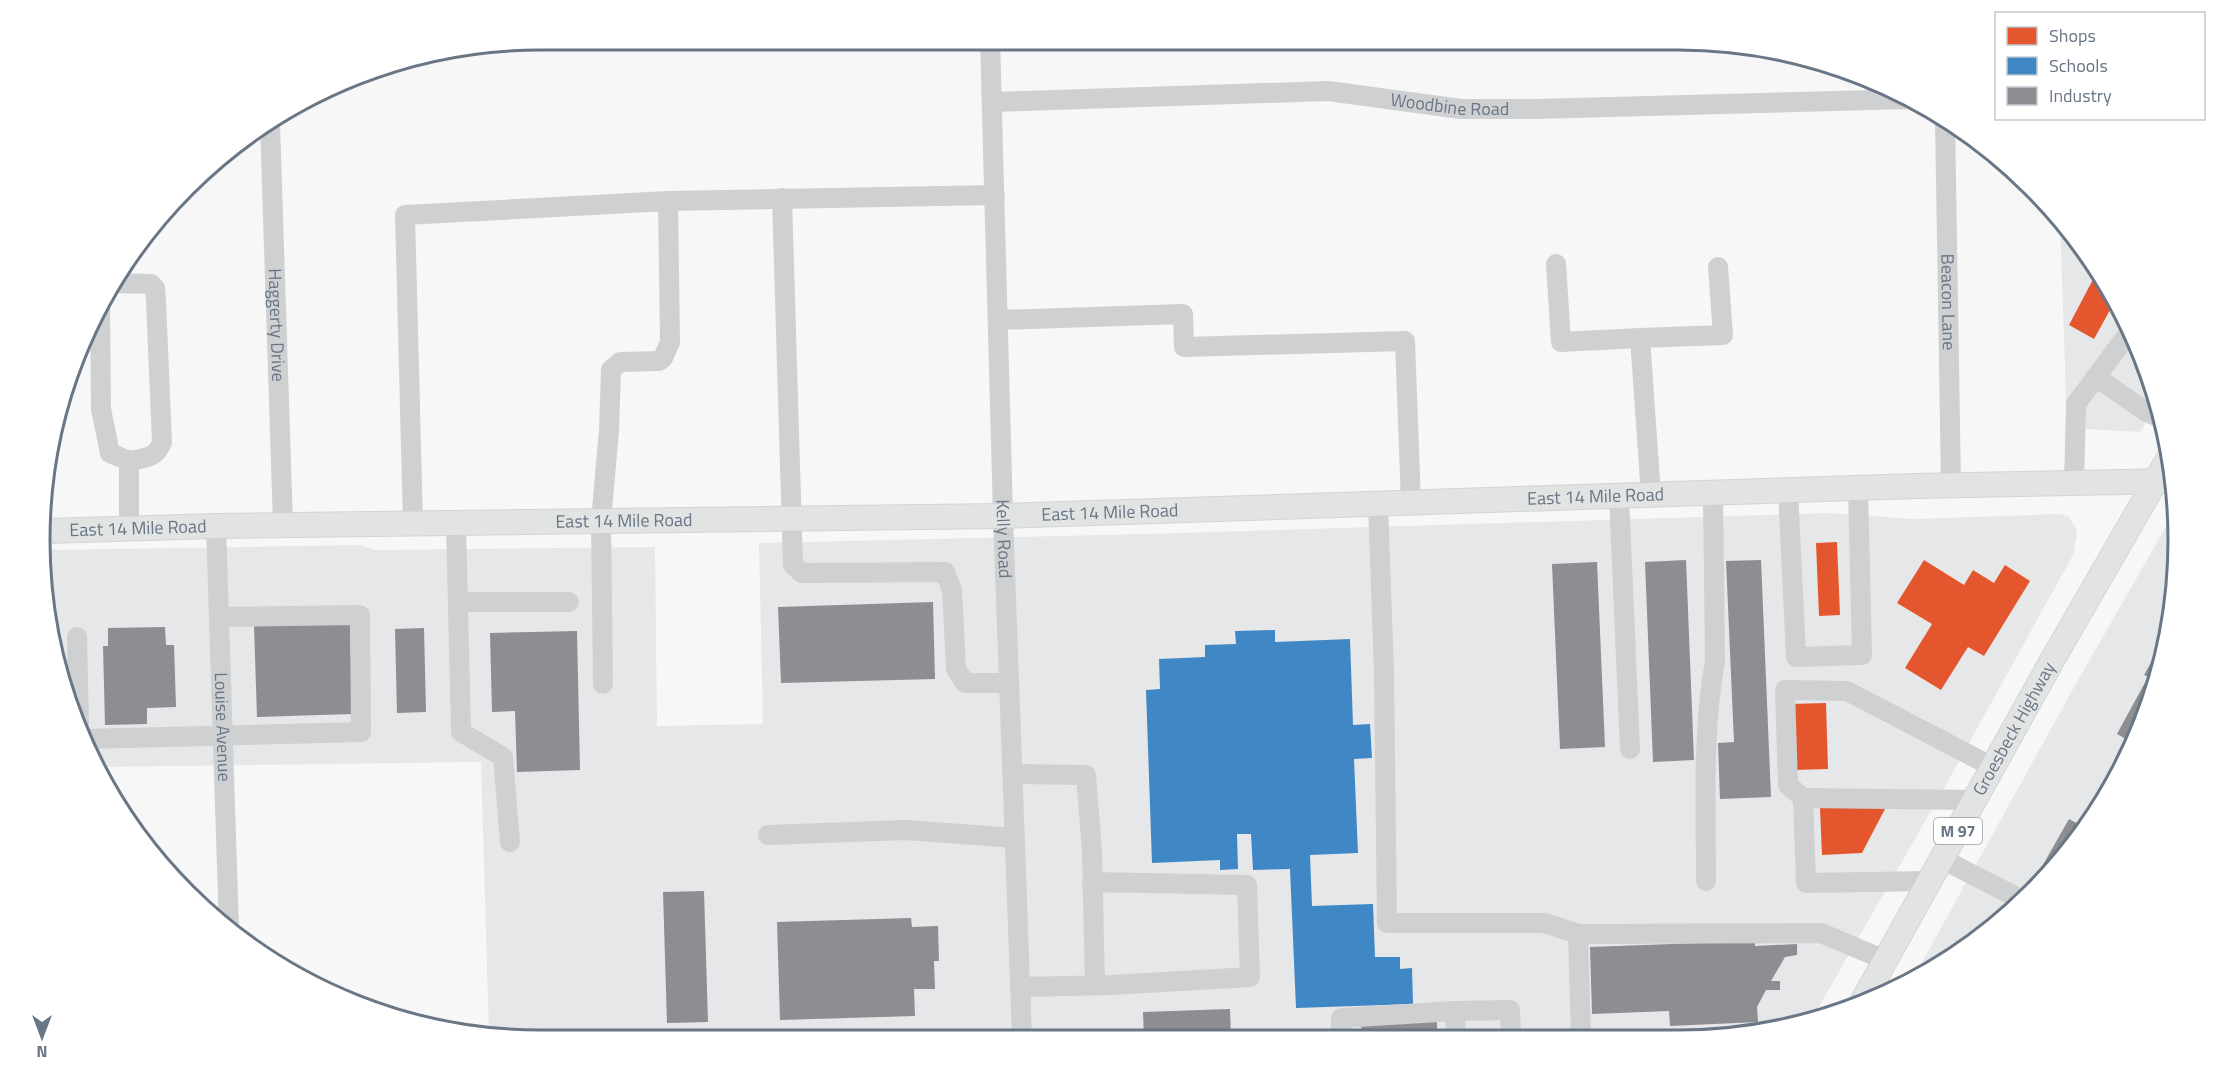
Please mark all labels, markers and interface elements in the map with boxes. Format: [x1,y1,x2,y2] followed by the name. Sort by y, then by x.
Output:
[1995,12,2205,120] legend
[2049,22,2096,49] text: Shops
[2049,52,2108,79] text: Schools
[2049,82,2112,109] text: Industry
[1389,86,1509,122] street label: Woodbine Road
[1934,253,1963,350] street label: Beacon Lane
[262,268,292,382] street label: Haggerty Drive
[1527,480,1665,512] street label: East 14 Mile Road
[1041,496,1179,528] street label: East 14 Mile Road
[990,499,1019,579] street label: Kelly Road
[555,506,693,535] street label: East 14 Mile Road
[69,512,207,543] street label: East 14 Mile Road
[1966,656,2062,800] street label: Groesbeck Highway
[208,672,238,782] street label: Louise Avenue
[1934,818,1982,844] road number: M 97
[12,1007,72,1067] north arrow
[36,1040,48,1064] text: N

